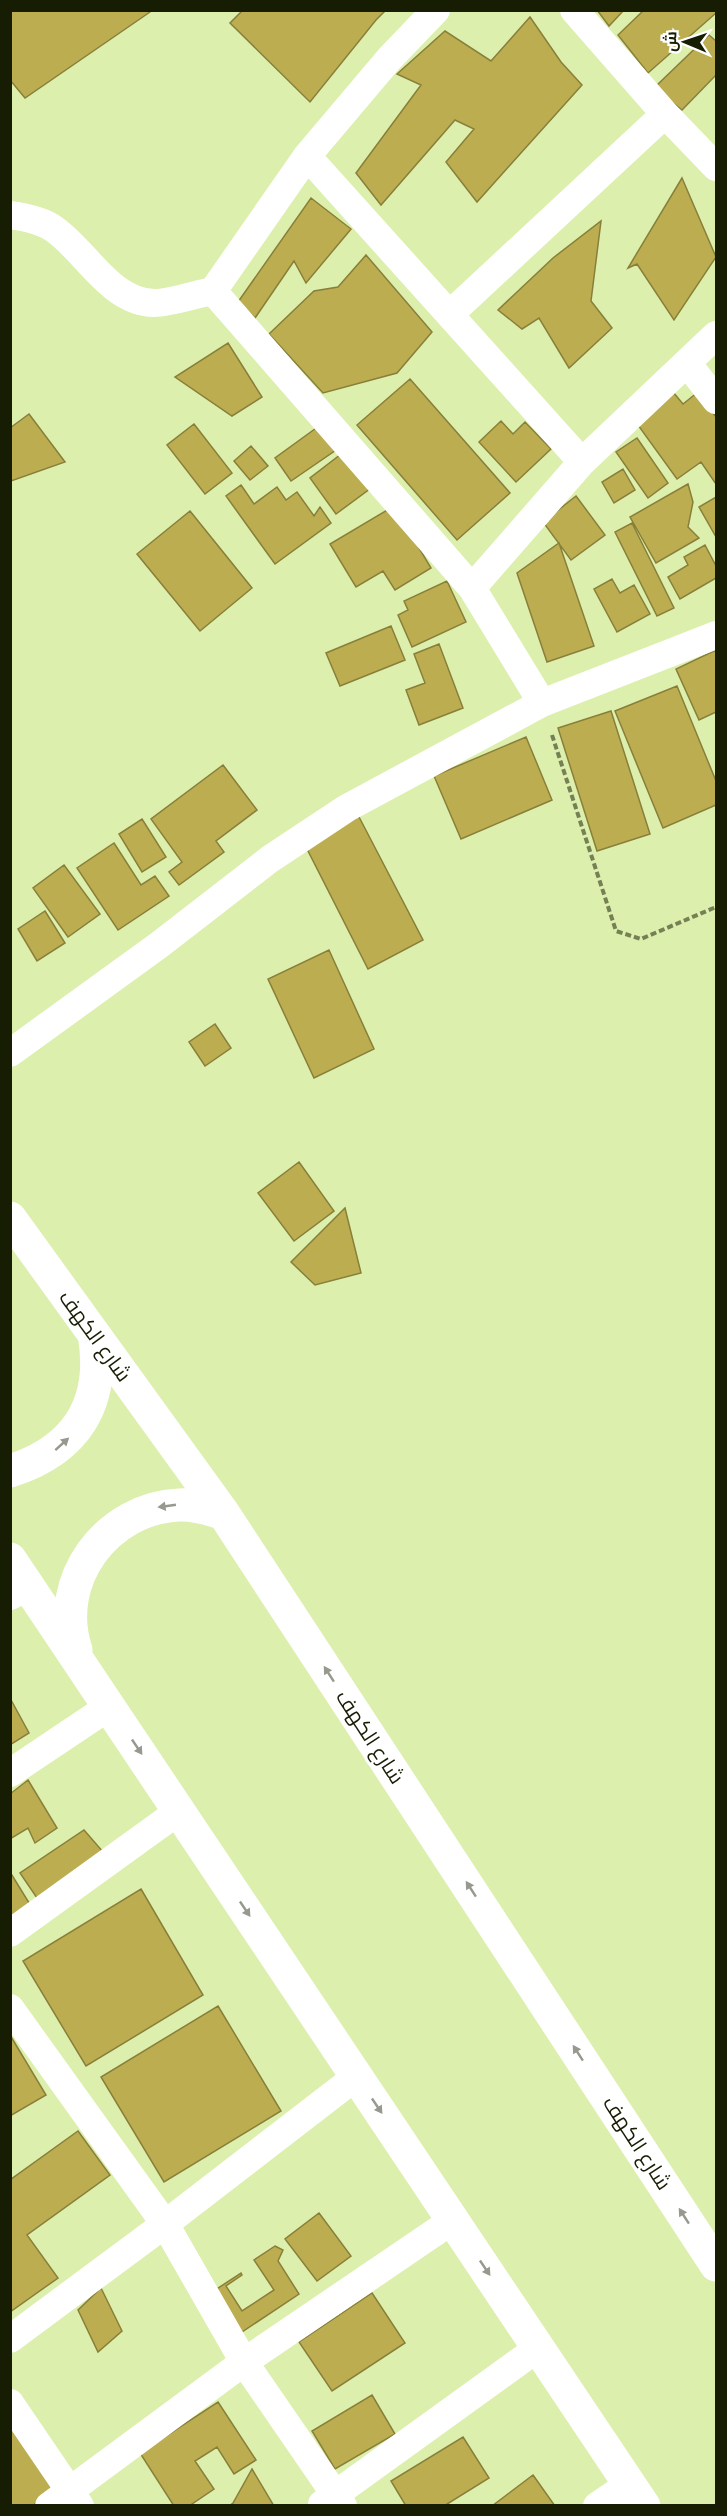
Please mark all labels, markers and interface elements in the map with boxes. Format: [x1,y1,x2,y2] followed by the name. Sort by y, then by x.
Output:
[655,12,715,72] north arrow
[661,31,680,52] text: ش
[52,1285,137,1387] street label: شارع الكهف
[54,1438,69,1451] one-way arrow
[157,1502,176,1511] one-way arrow
[323,1666,335,1682] one-way arrow
[329,1685,410,1789] street label: شارع الكهف
[131,1739,142,1755] one-way arrow
[465,1881,476,1898] one-way arrow
[239,1901,250,1917] one-way arrow
[572,2044,583,2061] one-way arrow
[596,2091,677,2195] street label: شارع الكهف
[371,2098,382,2114] one-way arrow
[679,2207,690,2224] one-way arrow
[479,2260,491,2276] one-way arrow

